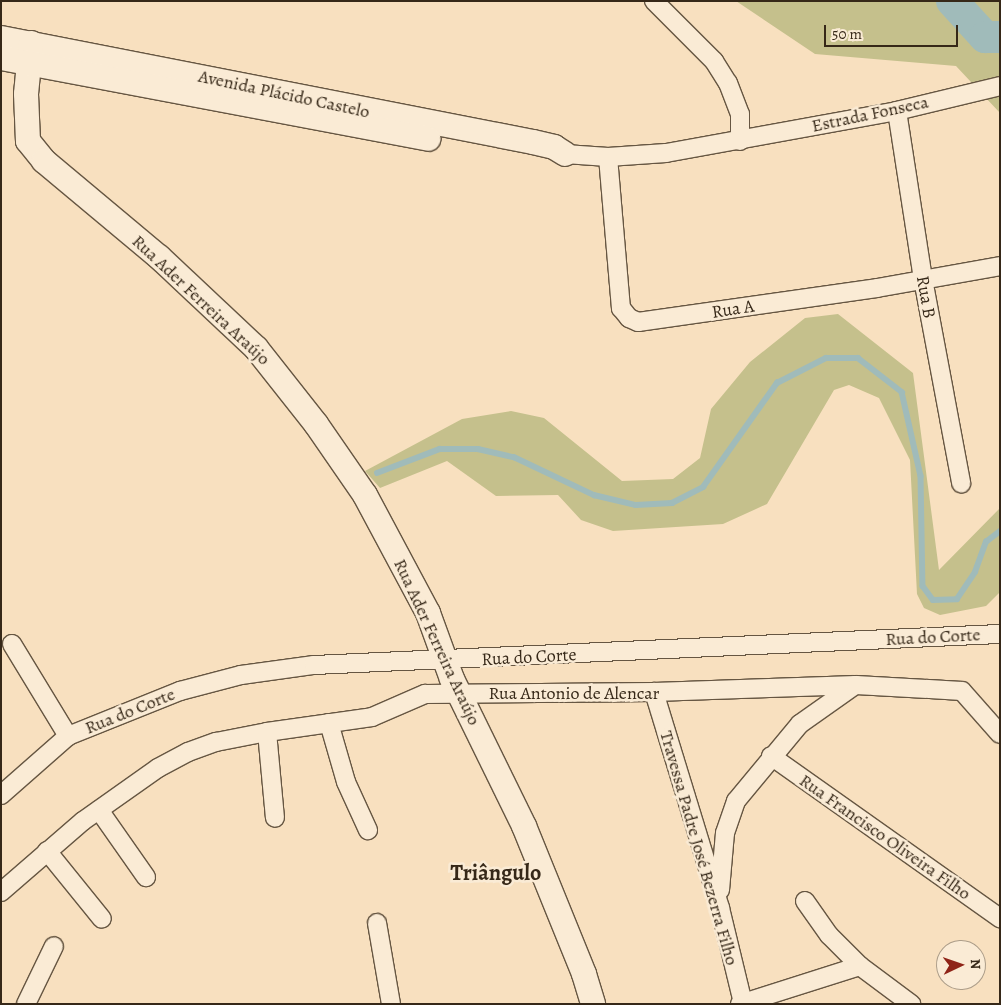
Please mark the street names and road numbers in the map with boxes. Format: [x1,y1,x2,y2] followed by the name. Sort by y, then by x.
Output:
[196,65,372,123] street label: Avenida Plácido Castelo
[810,91,930,137] street label: Estrada Fonseca
[127,230,275,370] street label: Rua Ader Ferreira Araújo
[912,274,940,320] street label: Rua B
[710,295,756,323] street label: Rua A
[389,555,485,729] street label: Rua Ader Ferreira Araújo
[885,624,981,650] street label: Rua do Corte
[481,644,577,670] street label: Rua do Corte
[488,682,660,704] street label: Rua Antonio de Alencar
[82,683,178,739] street label: Rua do Corte
[655,728,743,968] street label: Travessa Padre José Bezerra Filho
[795,770,975,904] street label: Rua Francisco Oliveira Filho

